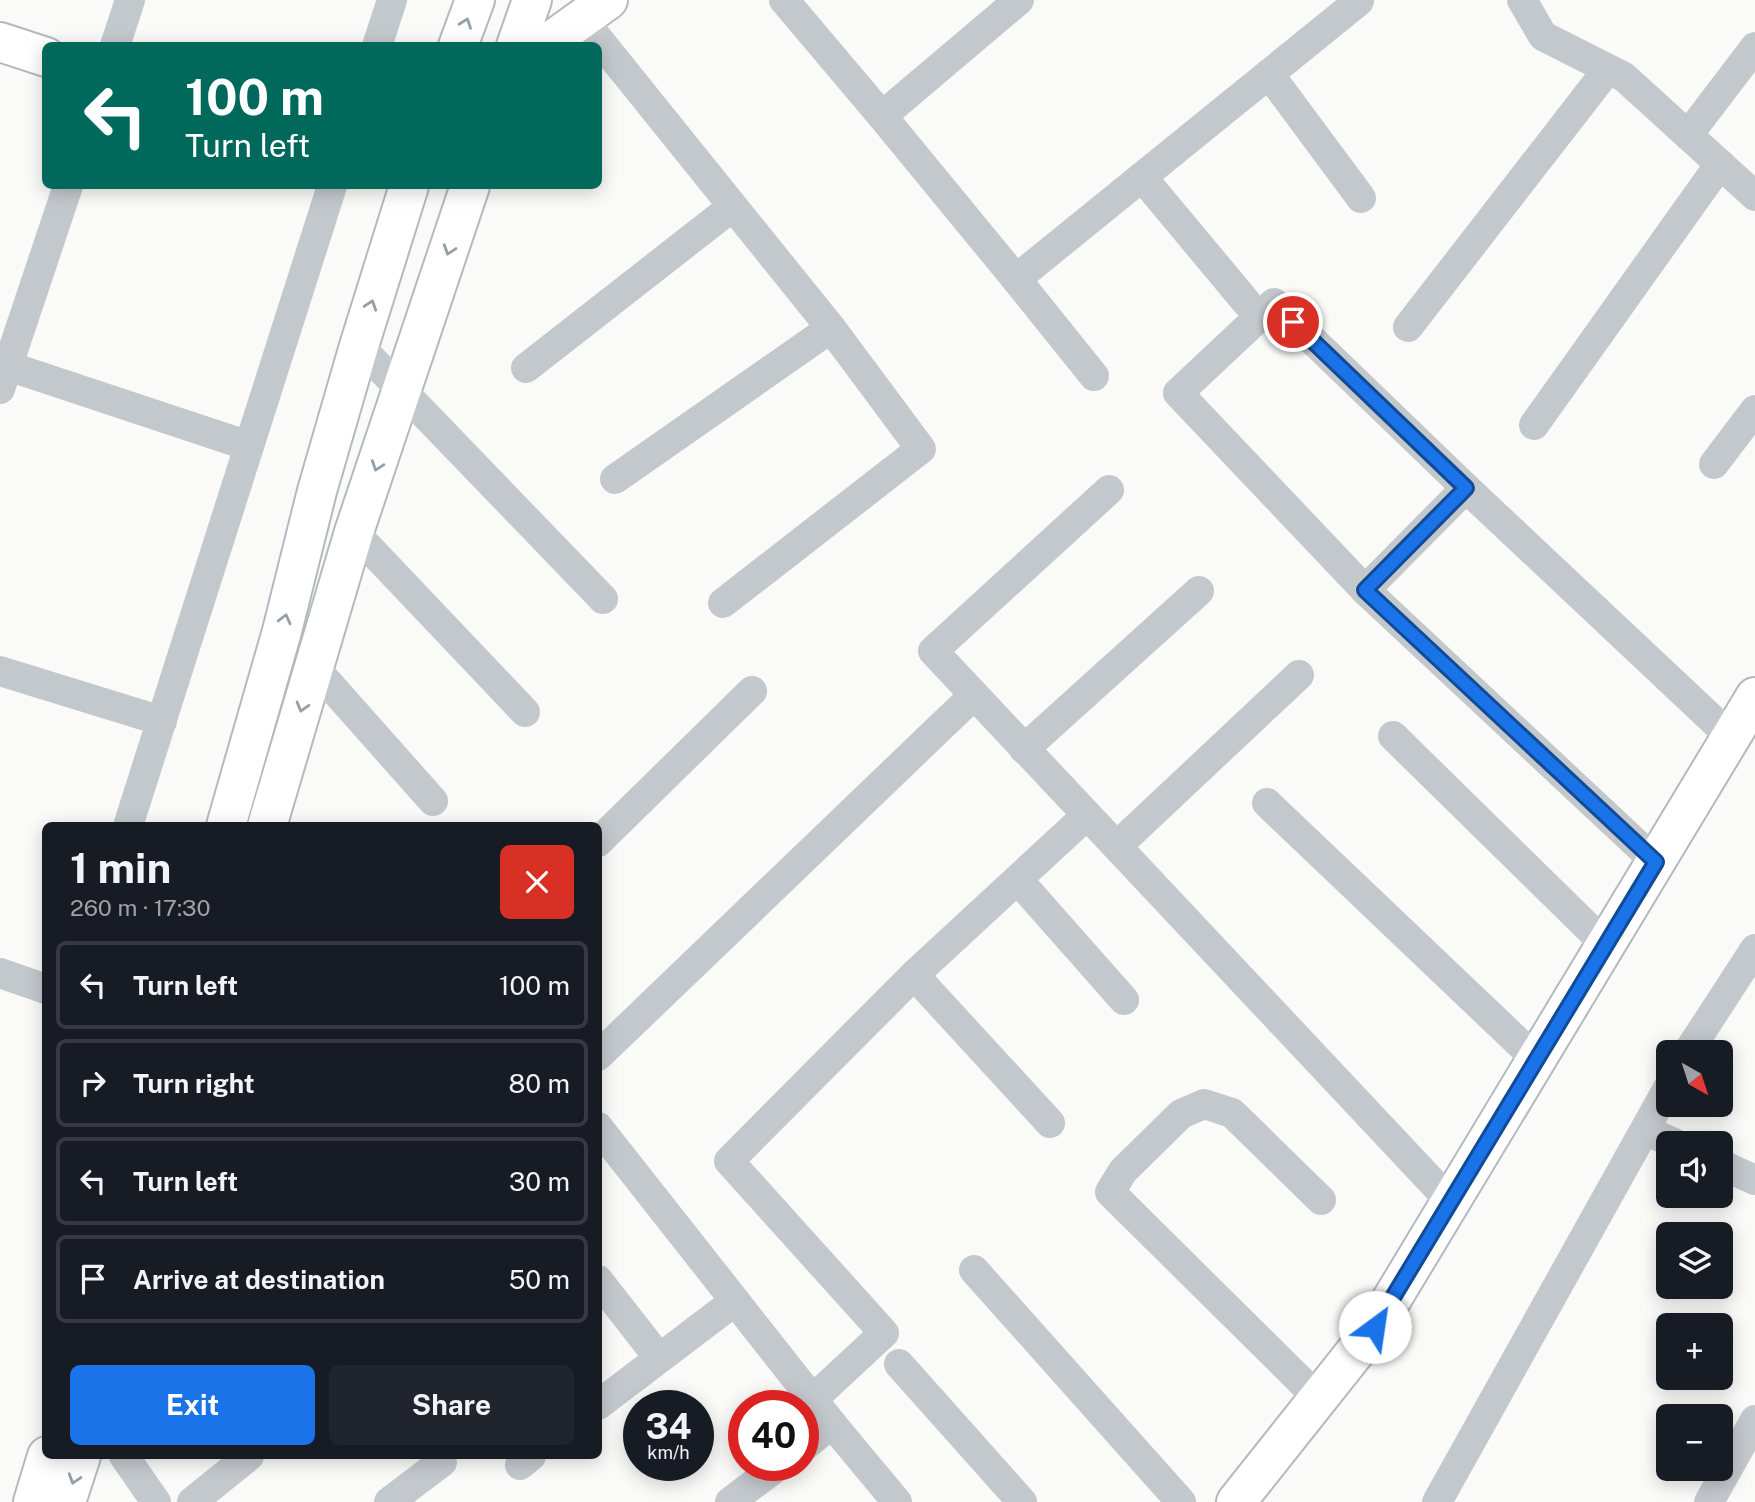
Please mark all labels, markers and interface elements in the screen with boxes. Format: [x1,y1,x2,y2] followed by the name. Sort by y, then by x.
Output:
[458,17,472,29] one-way arrow
[185,68,324,126] text: 100 m
[70,70,161,161] icon: left
[185,127,310,164] text: Turn left
[442,244,457,256] one-way arrow
[1263,292,1323,352] pin
[363,300,378,312] one-way arrow
[1274,303,1312,341] icon: arrive
[371,460,385,472] one-way arrow
[277,613,291,625] one-way arrow
[296,701,311,713] one-way arrow
[70,843,171,892] text: 1 min
[500,845,574,919] button: close
[70,894,211,921] text: 260 m · 17:30
[74,966,112,1004] icon: left
[133,970,238,1001] text: Turn left
[499,970,570,1001] text: 100 m
[1656,1040,1732,1116] north arrow
[1656,1040,1733,1481] map controls
[74,1064,112,1102] icon: right
[133,1068,255,1099] text: Turn right
[509,1068,570,1099] text: 80 m
[1656,1131,1733,1208] button: sound
[74,1162,112,1200] icon: left
[133,1166,238,1197] text: Turn left
[509,1166,570,1197] text: 30 m
[1656,1222,1733,1299] button: layers
[74,1260,112,1298] icon: arrive
[133,1264,385,1295] text: Arrive at destination
[509,1264,570,1295] text: 50 m
[1338,1290,1412,1364] position arrow
[1656,1313,1733,1390] button: +
[70,1365,315,1445] button: Exit
[329,1365,574,1445] button: Share
[728,1390,819,1481] speed limit sign: 40
[1656,1404,1733,1481] button: −
[645,1406,692,1447] text: 34
[647,1442,690,1463] text: km/h
[68,1472,82,1485] one-way arrow

